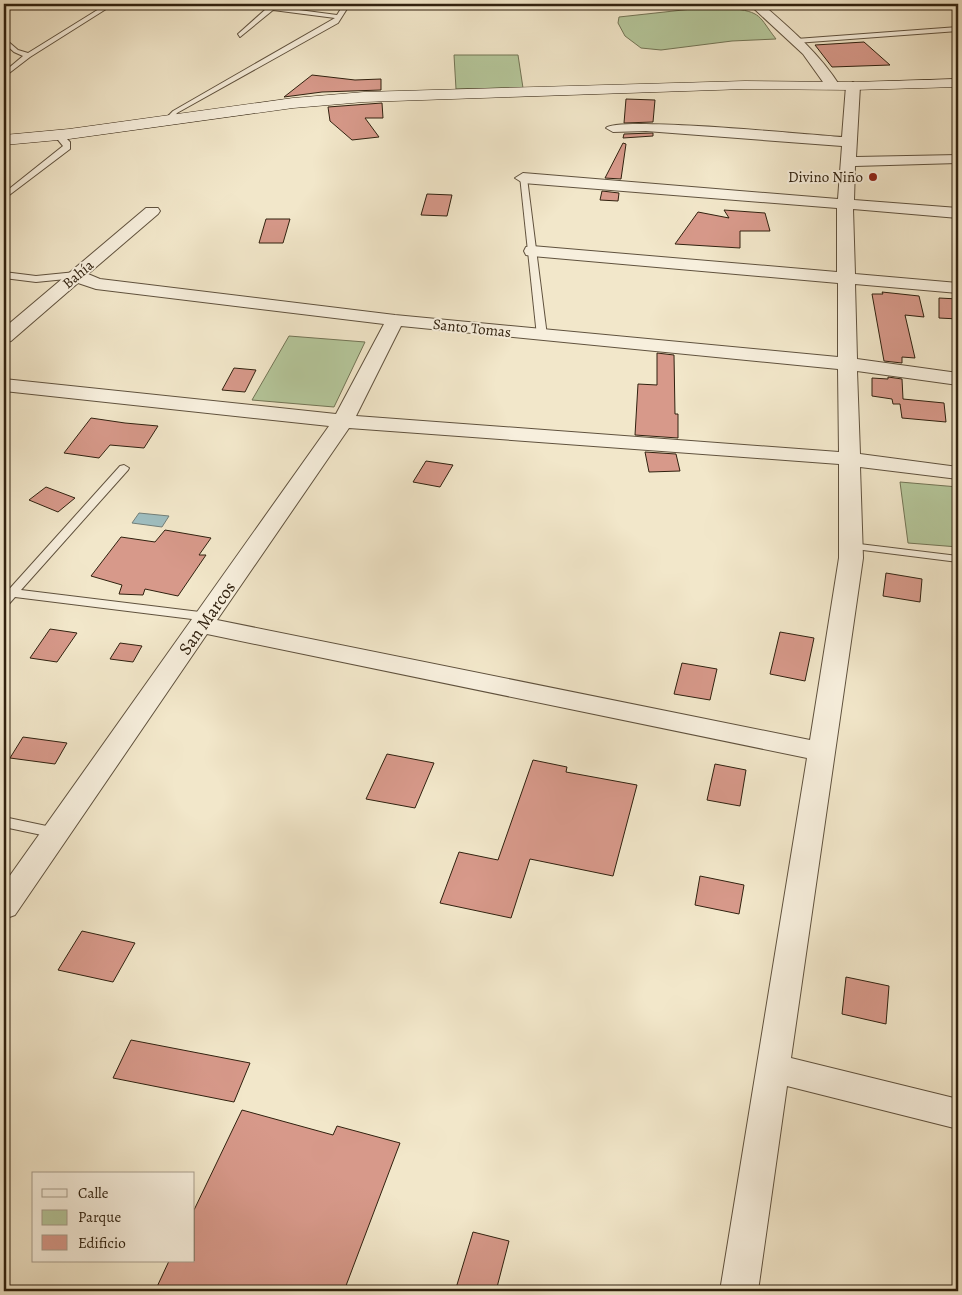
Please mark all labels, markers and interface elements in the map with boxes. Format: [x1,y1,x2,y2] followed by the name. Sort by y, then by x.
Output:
[788,167,863,187] place label: Divino Niño
[867,171,879,183] marker: Divino Niño
[58,255,98,293] street label: Bahía
[432,314,512,342] street label: Santo Tomas
[173,576,241,660] street label: San Marcos
[32,1172,195,1262] legend
[78,1183,109,1203] text: Calle
[78,1207,121,1227] text: Parque
[78,1233,126,1253] text: Edificio

